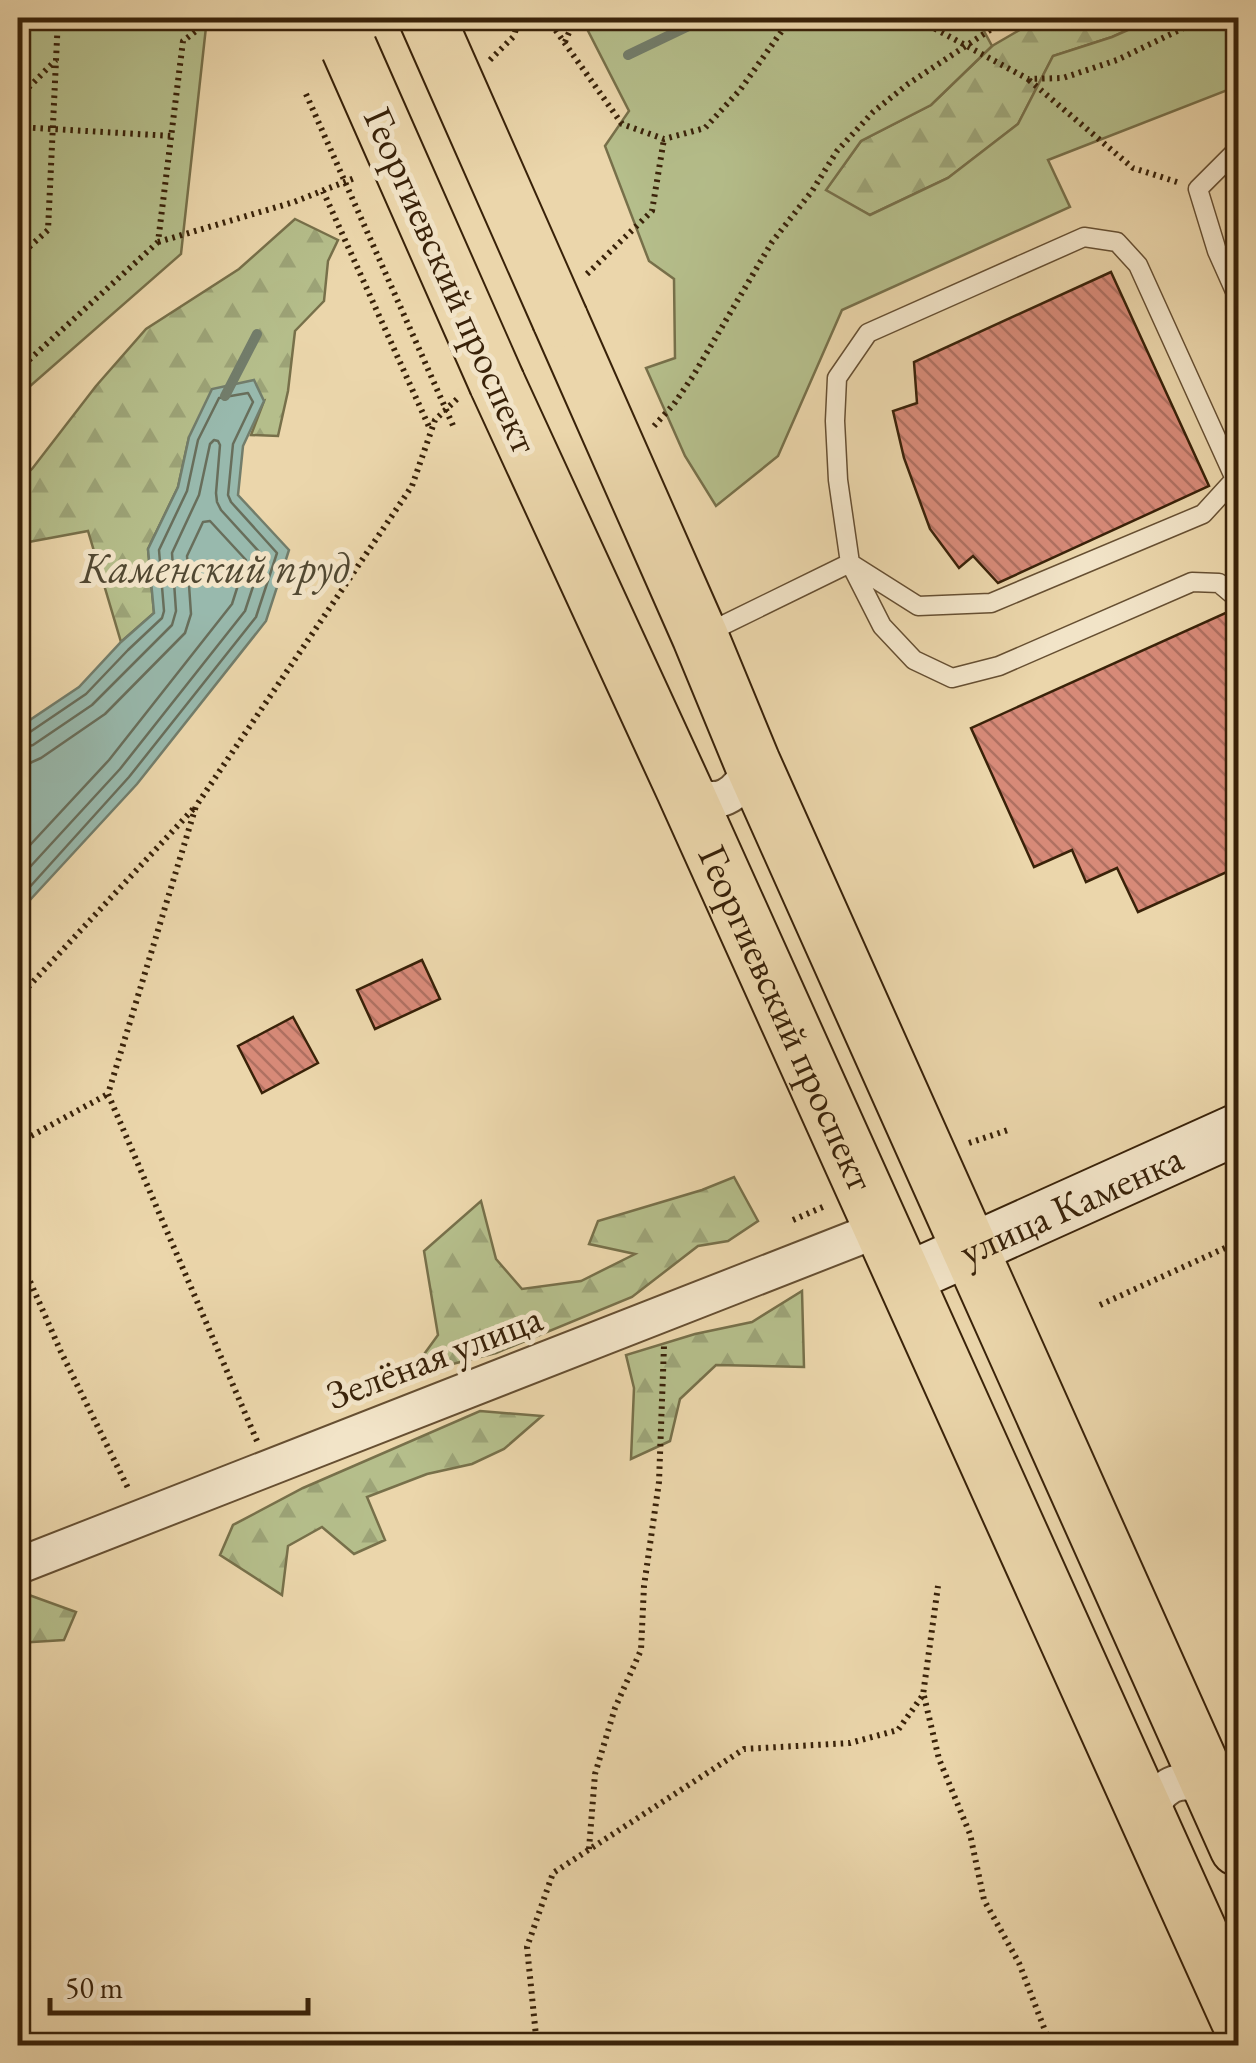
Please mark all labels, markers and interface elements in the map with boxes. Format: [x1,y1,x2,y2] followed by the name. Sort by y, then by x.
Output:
[352,99,552,461] street label: Георгиевский проспект
[79,540,350,595] water label: Каменский пруд
[687,837,888,1199] street label: Георгиевский проспект
[951,1131,1191,1277] street label: улица Каменка
[319,1291,549,1421] street label: Зелёная улица
[50,1953,308,2015] scale bar
[65,1968,123,2007] text: 50 m

